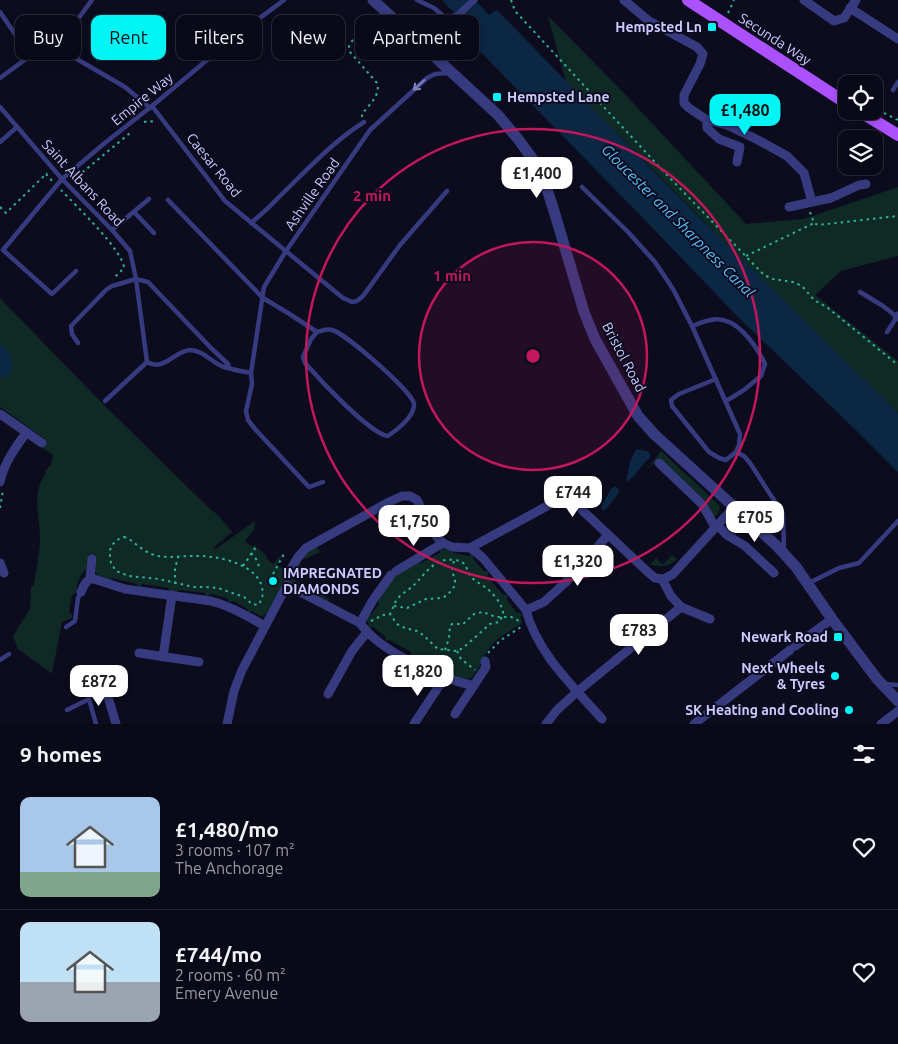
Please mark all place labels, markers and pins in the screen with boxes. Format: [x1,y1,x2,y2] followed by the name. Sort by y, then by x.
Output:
[615,19,702,35] place label: Hempsted Ln
[706,21,718,33] marker: Hempsted Ln
[507,89,610,105] place label: Hempsted Lane
[491,91,503,103] marker: Hempsted Lane
[704,94,786,136] pin: £1,480
[496,156,578,199] pin: £1,400
[524,347,542,365] centre of rings
[543,476,603,518] pin: £744
[725,500,785,543] pin: £705
[373,504,455,547] pin: £1,750
[537,544,619,587] pin: £1,320
[283,565,382,597] place label: IMPREGNATED DIAMONDS
[267,575,279,587] marker: IMPREGNATED DIAMONDS
[609,614,669,656] pin: £783
[741,629,828,645] place label: Newark Road
[832,631,844,643] marker: Newark Road
[377,654,459,697] pin: £1,820
[741,660,825,692] place label: Next Wheels & Tyres
[69,664,129,707] pin: £872
[829,670,841,682] marker: Next Wheels & Tyres
[685,702,839,718] place label: SK Heating and Cooling
[843,704,855,716] marker: SK Heating and Cooling

